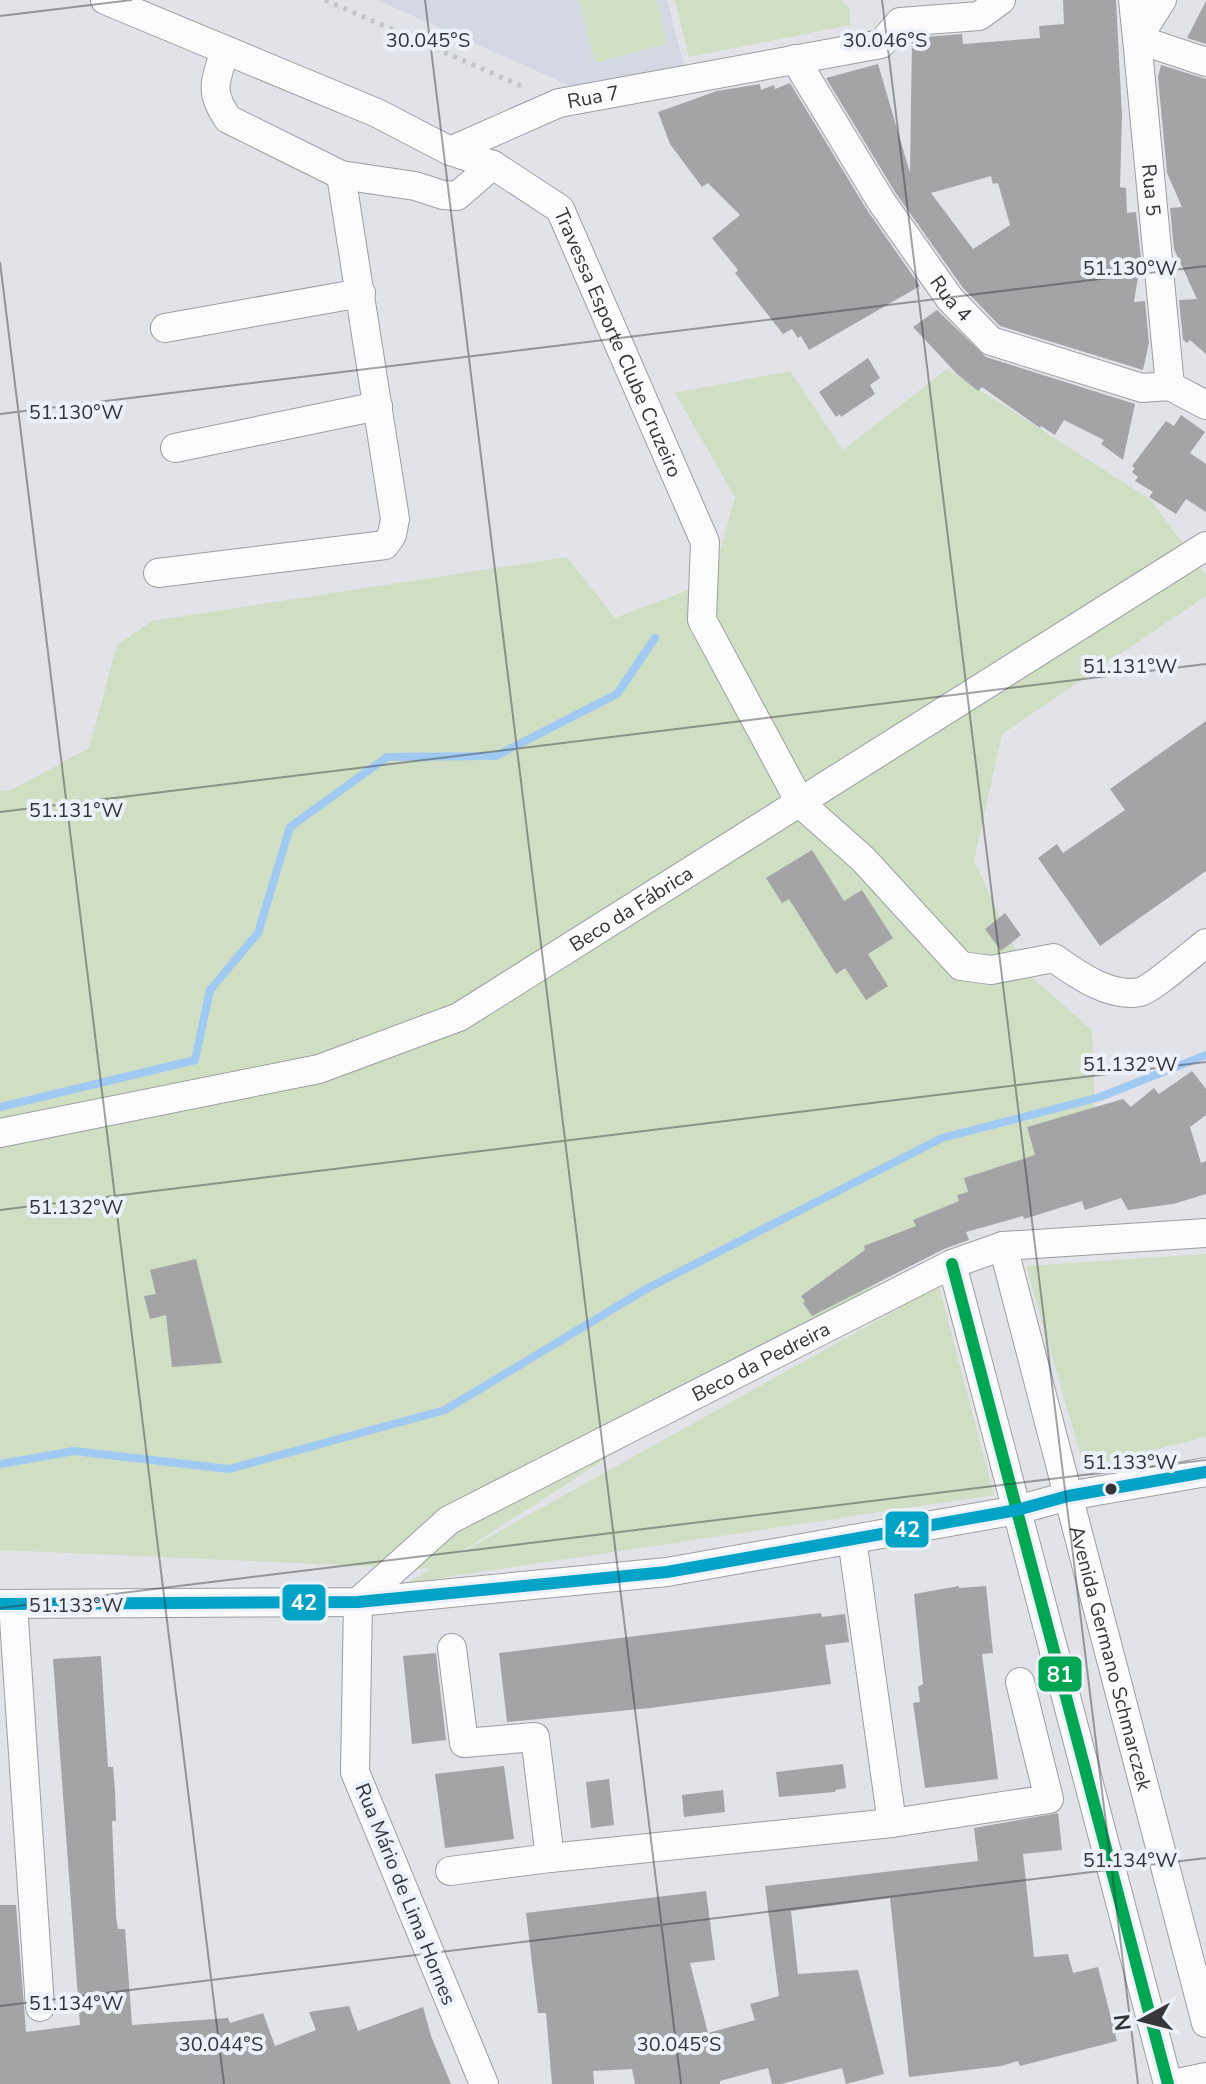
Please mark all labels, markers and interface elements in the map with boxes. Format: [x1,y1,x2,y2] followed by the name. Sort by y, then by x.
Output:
[386,27,470,54] text: 30.045°S
[843,27,927,54] text: 30.046°S
[565,79,622,115] street label: Rua 7
[1135,163,1167,217] street label: Rua 5
[547,204,688,482] street label: Travessa Esporte Clube Cruzeiro
[1083,255,1177,282] text: 51.130°W
[924,270,978,328] street label: Rua 4
[29,399,123,426] text: 51.130°W
[1083,653,1177,680] text: 51.131°W
[29,797,123,824] text: 51.131°W
[564,860,698,958] street label: Beco da Fábrica
[1083,1051,1177,1078] text: 51.132°W
[29,1194,123,1221] text: 51.132°W
[687,1315,835,1408] street label: Beco da Pedreira
[1083,1449,1177,1476] text: 51.133°W
[1103,1481,1119,1497] unlabelled marker
[884,1510,930,1549] line badge: 42
[894,1515,920,1545] text: 42
[1063,1523,1158,1795] street label: Avenida Germano Schmarczek
[281,1583,327,1622] line badge: 42
[291,1588,317,1618] text: 42
[29,1592,123,1619] text: 51.133°W
[1037,1655,1083,1693] line badge: 81
[1047,1660,1073,1690] text: 81
[349,1779,462,2009] street label: Rua Mário de Lima Hornes
[1083,1847,1177,1874] text: 51.134°W
[1102,1980,1182,2060] north arrow
[29,1990,123,2017] text: 51.134°W
[1107,2012,1139,2032] text: N
[179,2031,263,2058] text: 30.044°S
[637,2031,721,2058] text: 30.045°S

